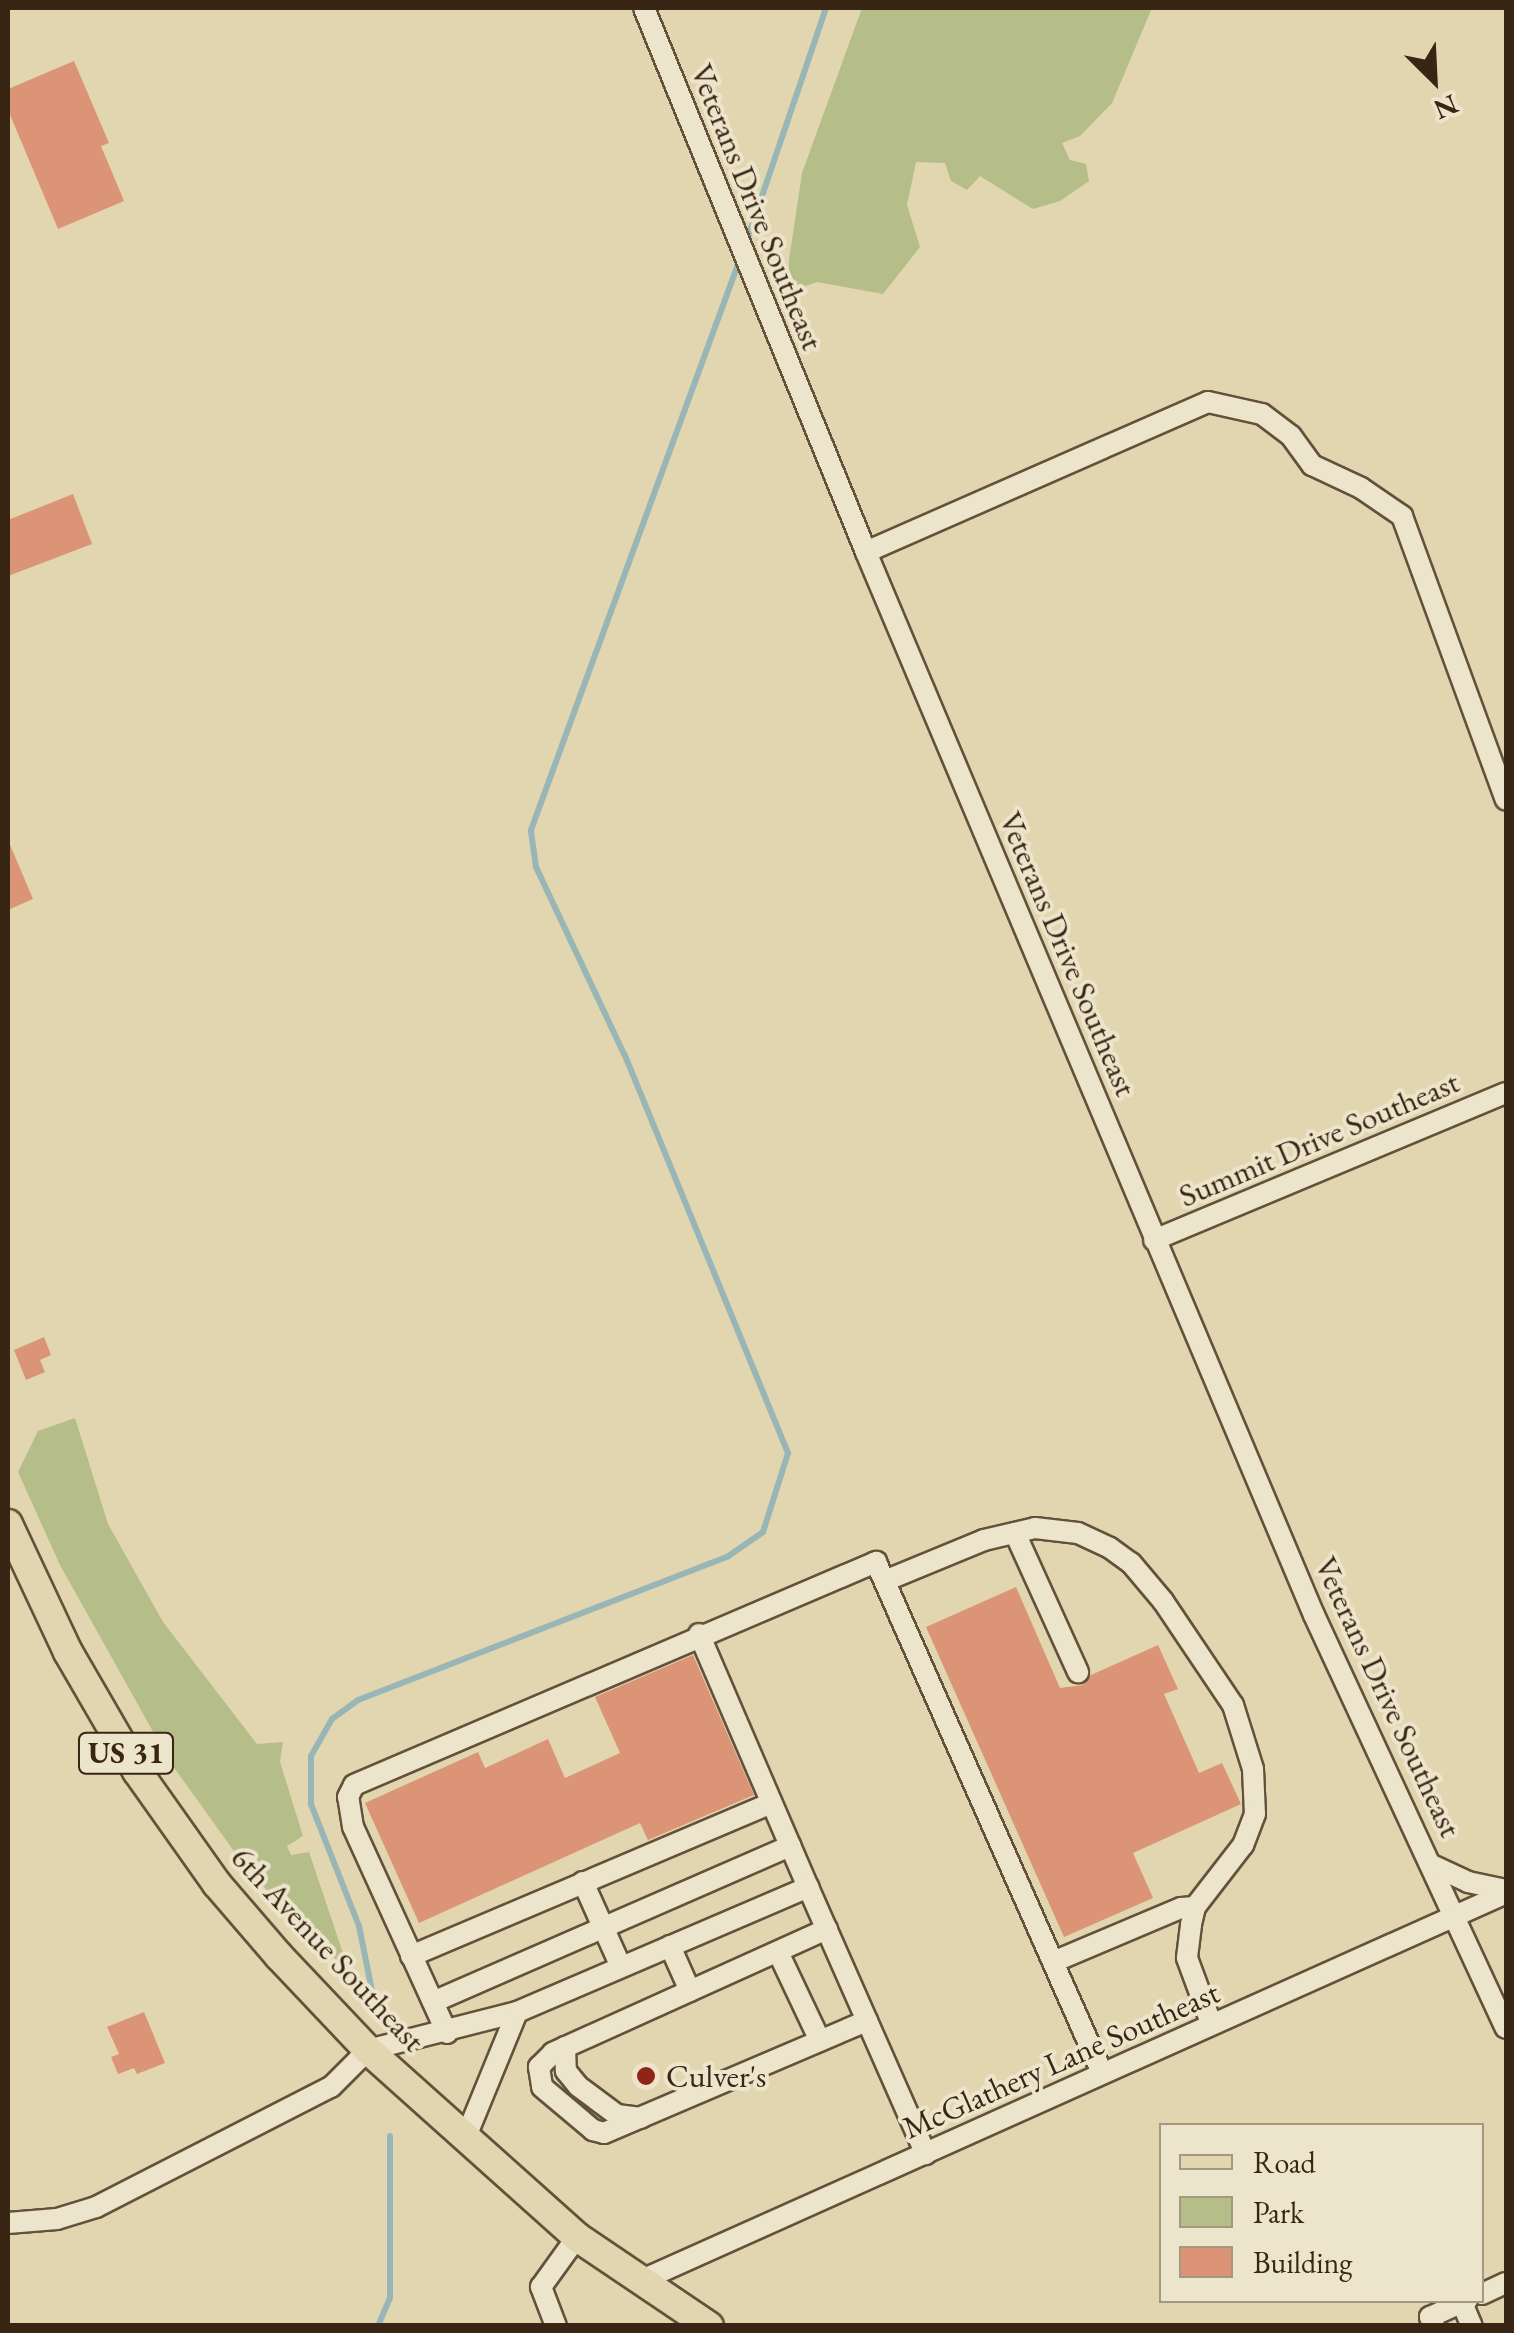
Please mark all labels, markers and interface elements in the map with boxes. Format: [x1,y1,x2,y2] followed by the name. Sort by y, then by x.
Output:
[1384,30,1484,130] north arrow
[682,58,832,356] street label: Veterans Drive Southeast
[1429,86,1464,128] text: N
[991,806,1145,1102] street label: Veterans Drive Southeast
[1173,1063,1465,1215] street label: Summit Drive Southeast
[1306,1551,1470,1843] street label: Veterans Drive Southeast
[76,1728,176,1778] road number: US 31
[223,1839,433,2059] street label: 6th Avenue Southeast
[897,1973,1225,2147] street label: McGlathery Lane Southeast
[666,2057,766,2095] place label: Culver's
[635,2065,657,2087] marker: Culver's
[1159,2123,1484,2303] legend
[1253,2143,1316,2182] text: Road
[1253,2193,1304,2232] text: Park
[1253,2243,1352,2282] text: Building

